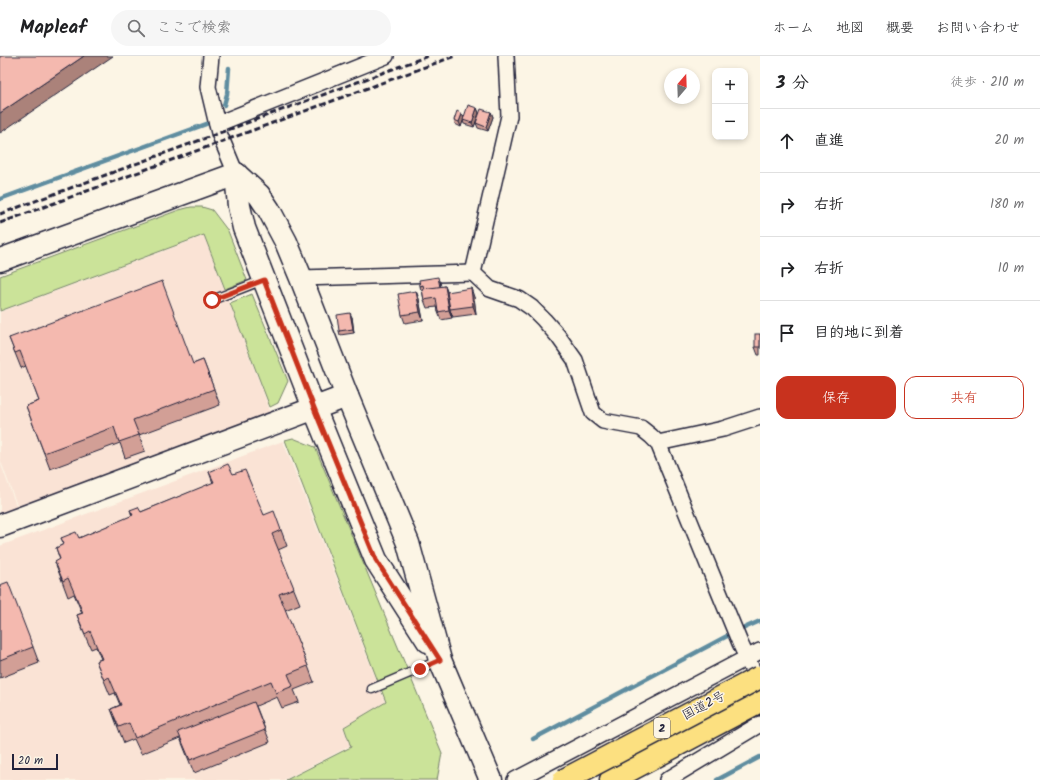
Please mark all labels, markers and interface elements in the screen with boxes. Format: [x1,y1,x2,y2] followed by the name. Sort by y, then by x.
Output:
[111,10,391,46] search box
[20,13,87,43] text: Mapleaf
[157,16,232,40] text: ここで検索
[125,17,147,39] icon: search
[773,17,814,39] text: ホーム
[836,17,864,39] text: 地図
[886,17,914,39] text: 概要
[936,17,1020,39] text: お問い合わせ
[664,68,700,104] north arrow
[712,68,748,140] map controls
[712,68,748,104] button: +
[776,70,809,97] text: 3 分
[951,72,1024,93] text: 徒歩 · 210 m
[712,104,748,140] button: −
[814,129,844,153] text: 直進
[776,130,798,152] icon: ahead
[994,130,1024,151] text: 20 m
[814,193,844,217] text: 右折
[776,194,798,216] icon: right
[990,194,1024,215] text: 180 m
[814,257,844,281] text: 右折
[776,258,798,280] icon: right
[998,258,1024,279] text: 10 m
[203,291,221,309] route start
[814,321,904,345] text: 目的地に到着
[776,322,798,344] icon: arrive
[776,376,896,419] button: 保存
[904,376,1024,419] button: 共有
[411,660,429,678] route end
[679,686,729,726] street label: 国道2号
[654,718,670,738] road number: 2
[12,752,58,771] scale bar
[18,752,43,770] text: 20 m

